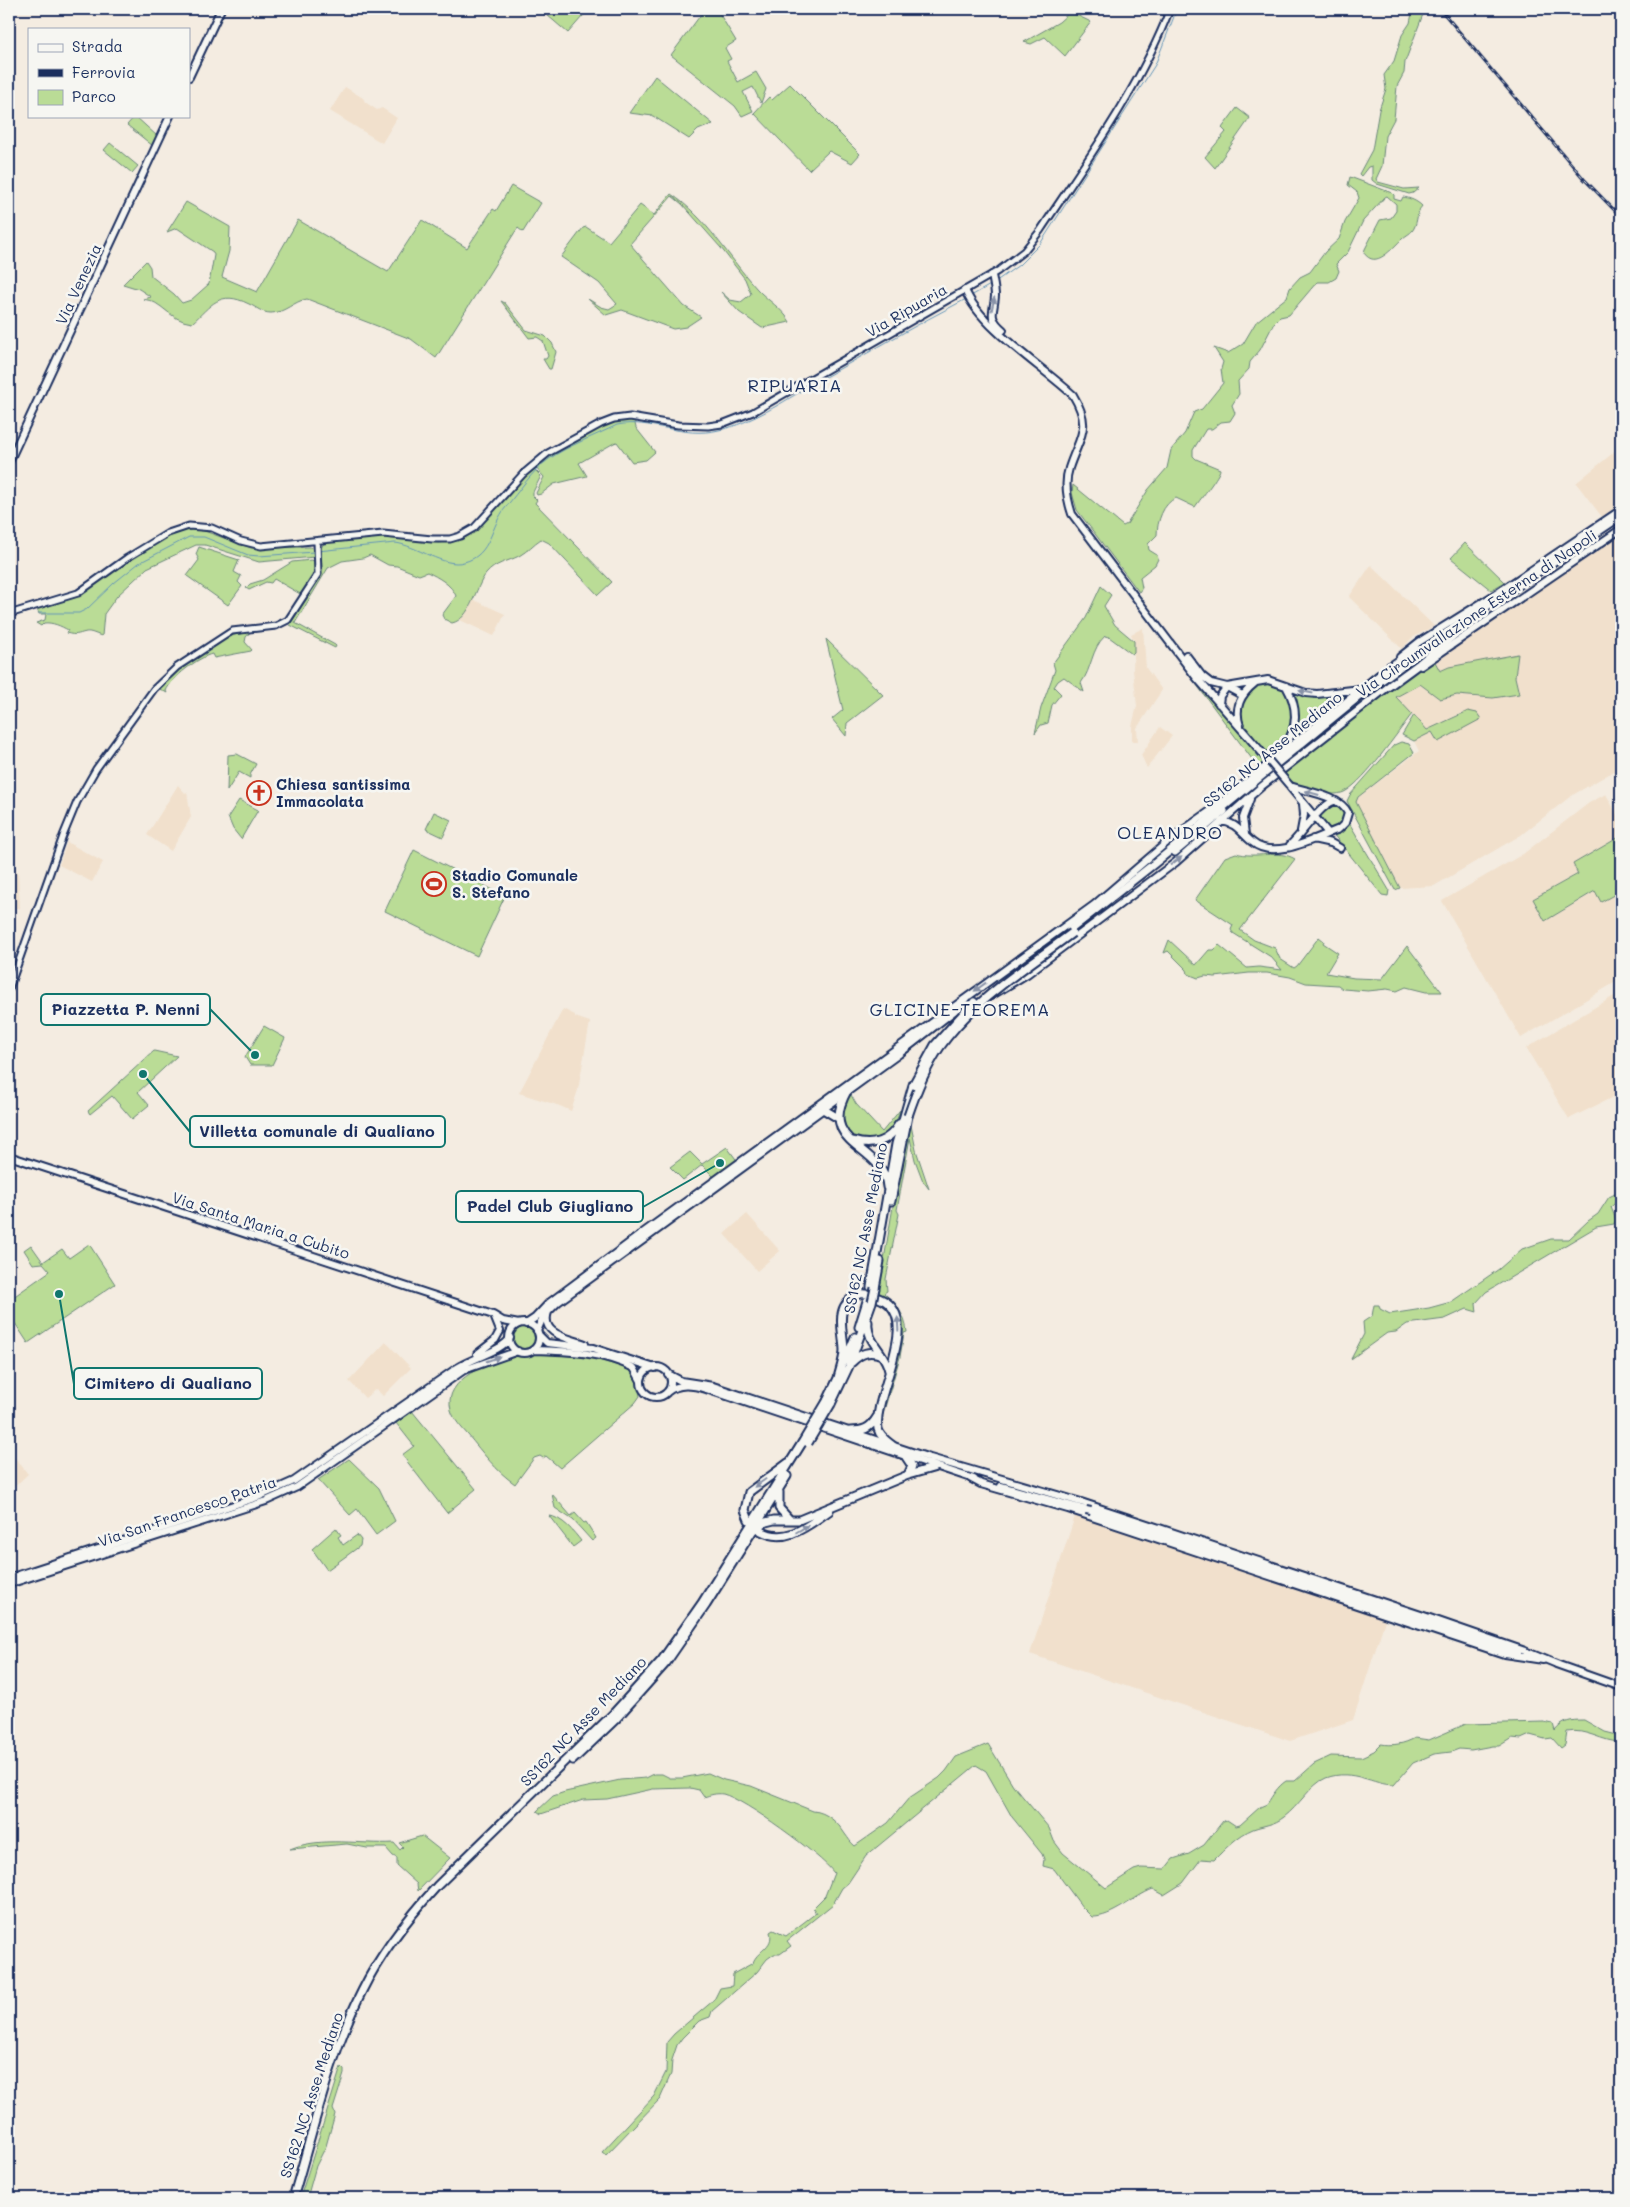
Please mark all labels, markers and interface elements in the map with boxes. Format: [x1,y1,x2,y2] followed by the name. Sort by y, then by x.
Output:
[28,28,190,118] legend
[72,36,123,56] text: Strada
[72,62,136,82] text: Ferrovia
[72,86,116,106] text: Parco
[51,240,105,328] street label: Via Venezia
[862,279,950,341] street label: Via Ripuaria
[990,295,998,311] one-way arrow
[748,373,842,397] district label: RIPUARIA
[1352,525,1600,701] street label: Via Circumvallazione Esterna di Napoli
[1198,687,1346,811] street label: SS162 NC Asse Mediano
[1299,688,1314,696] one-way arrow
[276,774,410,811] place label: Chiesa santissima Immacolata
[246,780,272,806] church icon: Chiesa santissima Immacolata
[1304,789,1319,797] one-way arrow
[1117,820,1223,844] district label: OLEANDRO
[1169,856,1182,867] one-way arrow
[452,865,578,902] place label: Stadio Comunale S. Stefano
[421,871,447,897] sports icon: Stadio Comunale S. Stefano
[973,982,987,992] one-way arrow
[41,994,210,1025] callout: Piazzetta P. Nenni
[870,997,1050,1021] district label: GLICINE-TEOREMA
[51,998,201,1019] text: Piazzetta P. Nenni
[190,1116,445,1147] callout: Villetta comunale di Qualiano
[199,1120,435,1141] text: Villetta comunale di Qualiano
[839,1141,891,1315] street label: SS162 NC Asse Mediano
[170,1187,352,1263] street label: Via Santa Maria a Cubito
[456,1191,643,1222] callout: Padel Club Giugliano
[467,1195,634,1216] text: Padel Club Giugliano
[893,1315,901,1331] one-way arrow
[485,1355,500,1362] one-way arrow
[74,1368,262,1399] callout: Cimitero di Qualiano
[84,1372,252,1393] text: Cimitero di Qualiano
[95,1471,279,1551] street label: Via San Francesco Patria
[753,1478,767,1488] one-way arrow
[795,1524,808,1533] one-way arrow
[516,1652,650,1790] street label: SS162 NC Asse Mediano
[275,2009,347,2181] street label: SS162 NC Asse Mediano

